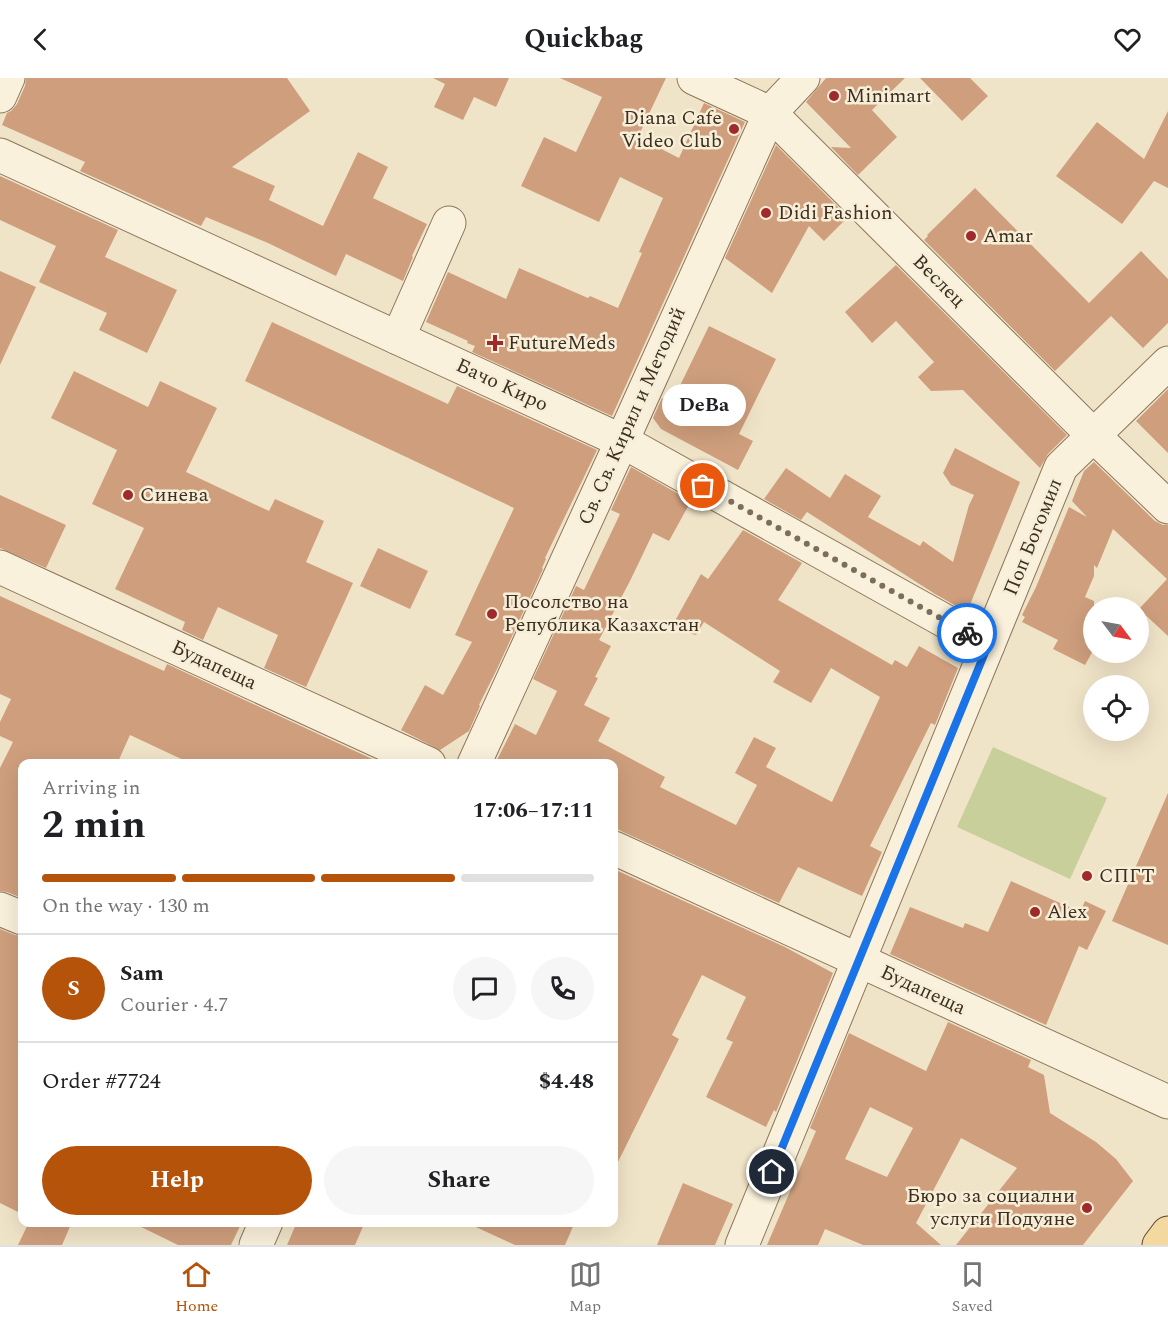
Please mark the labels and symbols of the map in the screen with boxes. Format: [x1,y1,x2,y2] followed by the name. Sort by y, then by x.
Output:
[846,81,931,111] place label: Minimart
[827,89,841,103] marker: Minimart
[621,103,722,156] place label: Diana Cafe Video Club
[727,122,741,136] marker: Diana Cafe Video Club
[778,198,893,228] place label: Didi Fashion
[759,206,773,220] marker: Didi Fashion
[983,221,1033,251] place label: Amar
[964,229,978,243] marker: Amar
[905,247,973,315] street label: Веслец
[570,302,694,530] street label: Св. Св. Кирил и Методий
[508,328,616,358] place label: FutureMeds
[486,334,504,352] marker: FutureMeds
[451,351,553,419] street label: Бачо Киро
[661,384,745,426] callout: DeBa
[677,460,728,511] pin
[996,474,1070,600] street label: Поп Богомил
[140,480,209,510] place label: Синева
[121,488,135,502] marker: Синева
[504,587,700,640] place label: Посолство на Република Казахстан
[1083,597,1149,663] north arrow
[937,603,997,663] courier
[485,607,499,621] marker: Посолство на Република Казахстан
[166,632,262,698] street label: Будапеща
[1099,861,1155,891] place label: СПГТ
[1080,869,1094,883] marker: СПГТ
[1047,897,1087,927] place label: Alex
[1028,905,1042,919] marker: Alex
[875,957,971,1023] street label: Будапеща
[746,1146,797,1197] pin
[907,1181,1075,1234] place label: Бюро за социални услуги Подуяне
[1080,1201,1094,1215] marker: Бюро за социални услуги Подуяне

